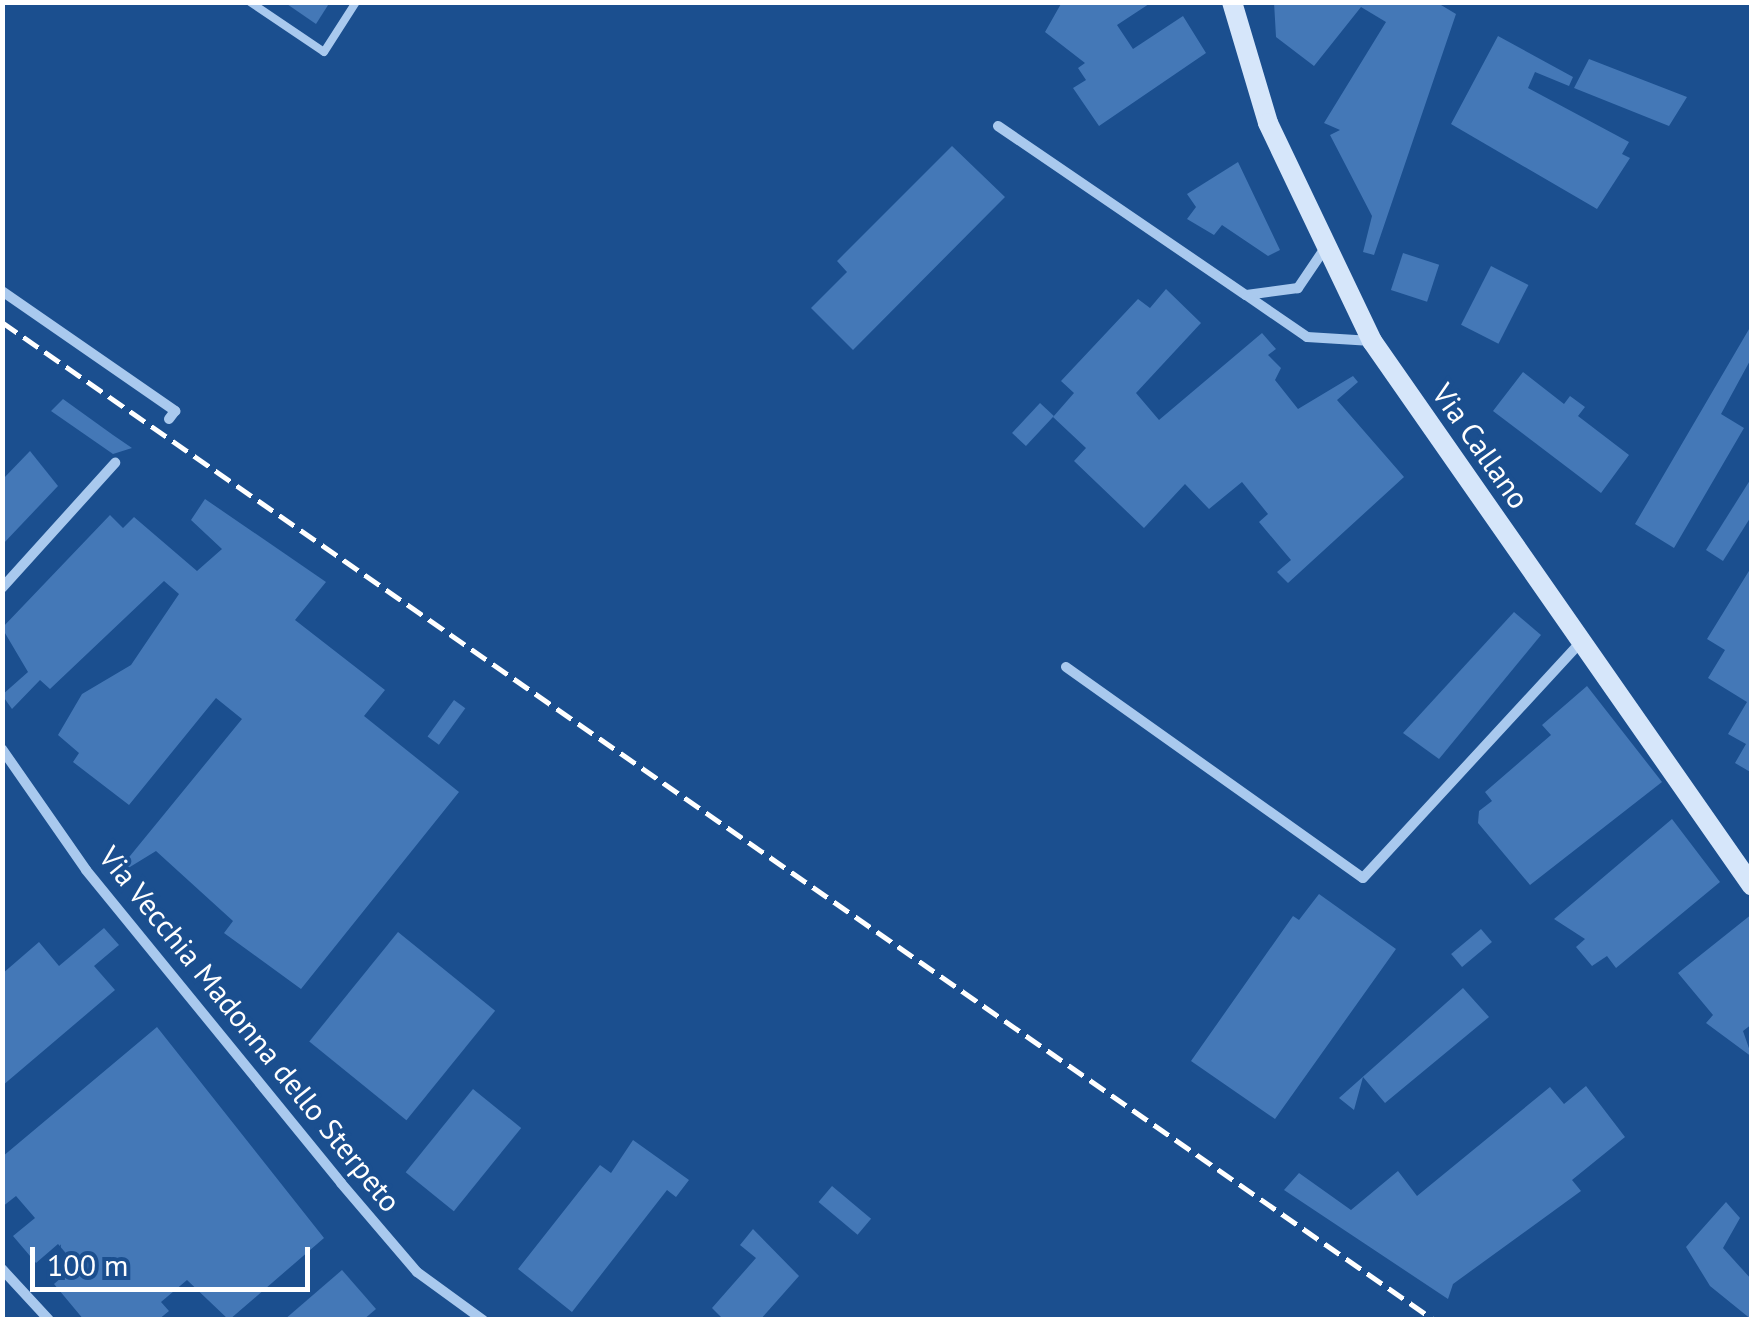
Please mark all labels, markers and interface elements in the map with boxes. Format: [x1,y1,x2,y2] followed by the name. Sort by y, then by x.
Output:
[1425,377,1537,515] street label: Via Callano
[91,839,409,1219] street label: Via Vecchia Madonna dello Sterpeto
[35,1227,315,1289] scale bar
[47,1245,128,1284] text: 100 m

